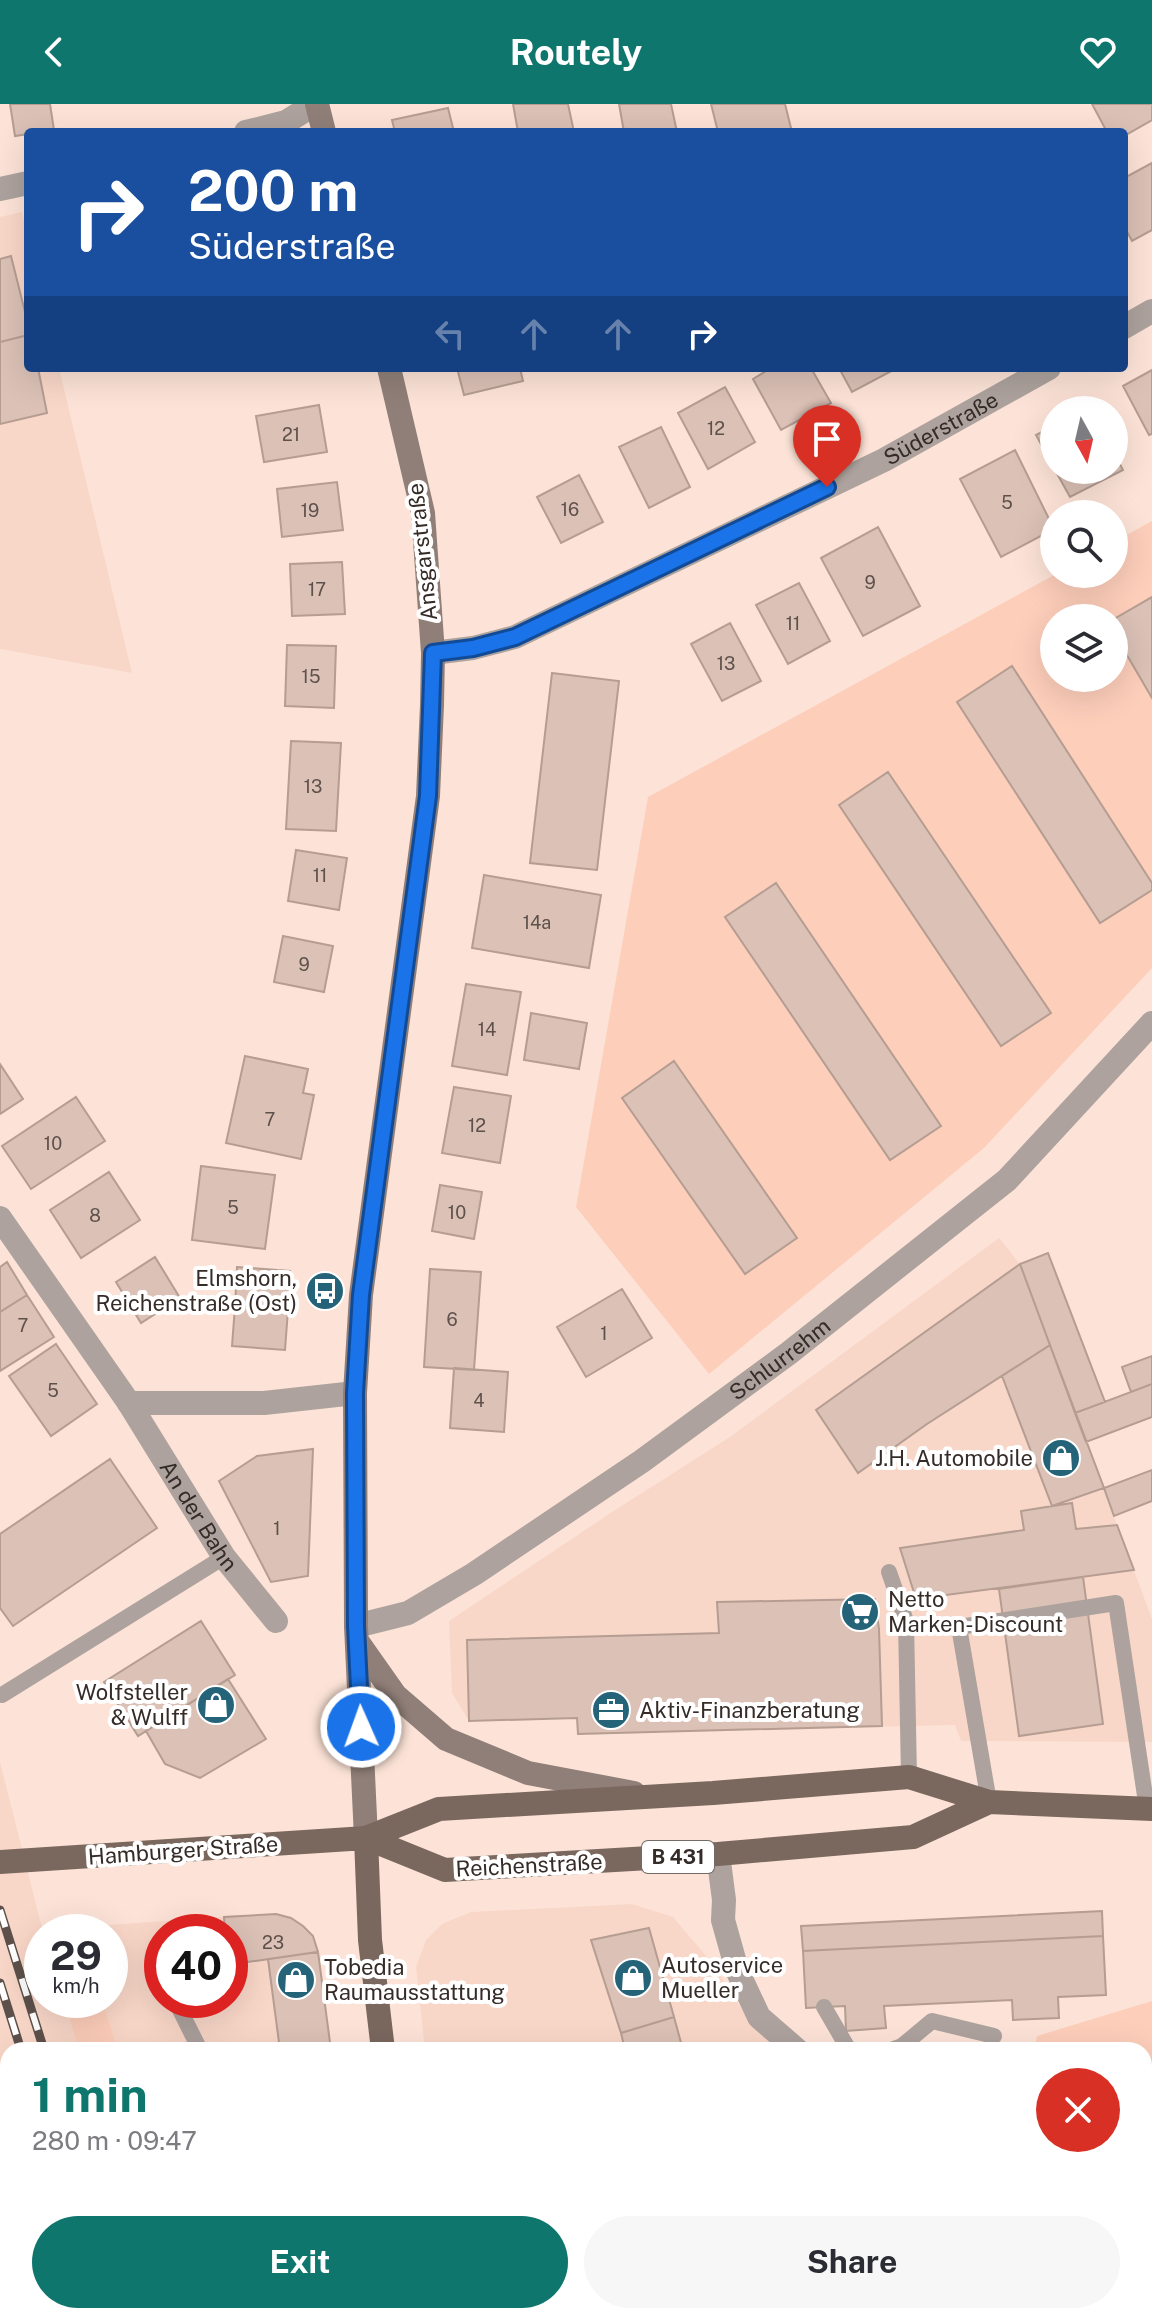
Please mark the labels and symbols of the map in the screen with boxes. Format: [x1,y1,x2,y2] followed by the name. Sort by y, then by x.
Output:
[879,386,1003,471] street label: Süderstraße
[1040,396,1128,484] north arrow
[793,405,861,487] pin
[707,418,725,439] house number: 12
[282,424,300,445] house number: 21
[402,482,442,622] street label: Ansgarstraße
[1001,492,1013,513] house number: 5
[561,499,579,520] house number: 16
[301,500,319,521] house number: 19
[864,572,876,593] house number: 9
[308,579,326,600] house number: 17
[786,613,800,634] house number: 11
[717,653,735,674] house number: 13
[302,666,320,687] house number: 15
[304,776,322,797] house number: 13
[313,865,327,886] house number: 11
[523,912,551,933] house number: 14a
[298,954,310,975] house number: 9
[478,1019,496,1040] house number: 14
[265,1109,275,1130] house number: 7
[468,1115,486,1136] house number: 12
[44,1133,62,1154] house number: 10
[227,1197,239,1218] house number: 5
[448,1202,466,1223] house number: 10
[89,1205,101,1226] house number: 8
[96,1265,297,1316] place label: Elmshorn, Reichenstraße (Ost)
[304,1270,346,1312] bus stop icon: Elmshorn, Reichenstraße (Ost)
[446,1309,458,1330] house number: 6
[724,1313,835,1406] street label: Schlurrehm
[18,1315,28,1336] house number: 7
[600,1323,608,1344] house number: 1
[47,1380,59,1401] house number: 5
[473,1390,485,1411] house number: 4
[1040,1437,1082,1479] shop icon: J.H. Automobile
[875,1445,1033,1471] place label: J.H. Automobile
[155,1456,243,1576] street label: An der Bahn
[273,1518,281,1539] house number: 1
[888,1586,1063,1637] place label: Netto Marken-Discount
[839,1591,881,1633] supermarket icon: Netto Marken-Discount
[76,1679,188,1730] place label: Wolfsteller & Wulff
[195,1684,237,1726] shop icon: Wolfsteller & Wulff
[319,1685,403,1769] position arrow
[590,1689,632,1731] office icon: Aktiv-Finanzberatung
[639,1697,860,1723] place label: Aktiv-Finanzberatung
[87,1830,279,1870] street label: Hamburger Straße
[642,1841,714,1873] road number: B 431
[455,1848,603,1882] street label: Reichenstraße
[144,1914,248,2018] speed limit sign: 40
[262,1932,284,1953] house number: 23
[661,1952,783,2003] place label: Autoservice Mueller
[324,1954,505,2005] place label: Tobedia Raumausstattung
[612,1957,654,1999] shop icon: Autoservice Mueller
[275,1959,317,2001] shop icon: Tobedia Raumausstattung

